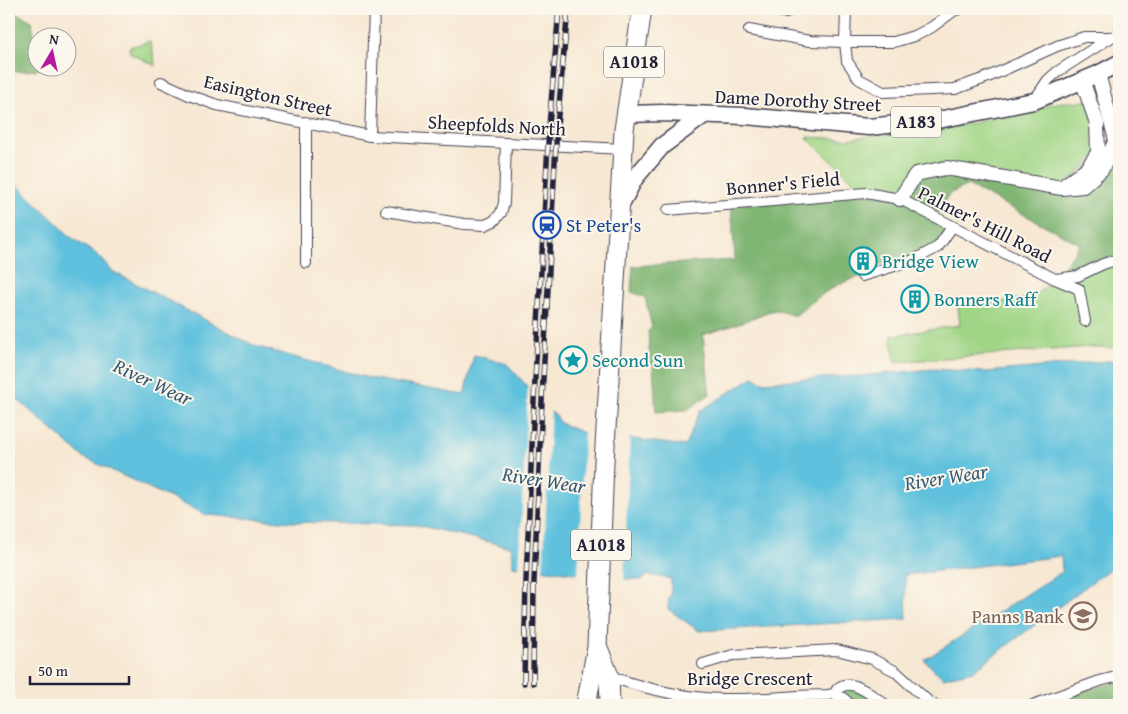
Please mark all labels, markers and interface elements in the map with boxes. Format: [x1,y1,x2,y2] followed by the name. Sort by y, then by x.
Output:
[28,28,78,78] north arrow
[48,29,61,50] text: N
[604,46,664,78] road number: A1018
[201,67,335,123] street label: Easington Street
[714,82,882,118] street label: Dame Dorothy Street
[891,106,941,138] road number: A183
[427,107,567,143] street label: Sheepfolds North
[725,164,842,202] street label: Bonner's Field
[914,178,1057,270] street label: Palmer's Hill Road
[532,210,562,240] station icon: St Peter's
[566,211,641,239] place label: St Peter's
[848,246,878,276] building icon: Bridge View
[882,247,979,275] place label: Bridge View
[900,284,930,314] building icon: Bonners Raff
[934,285,1038,313] place label: Bonners Raff
[558,345,588,375] place icon: Second Sun
[592,346,684,374] place label: Second Sun
[108,350,198,413] water label: River Wear
[901,456,990,498] water label: River Wear
[499,458,588,500] water label: River Wear
[571,530,631,560] road number: A1018
[1068,601,1098,631] school or university icon: Panns Bank
[972,602,1064,630] place label: Panns Bank
[30,654,129,686] scale bar
[38,660,69,681] text: 50 m
[687,664,813,692] street label: Bridge Crescent

